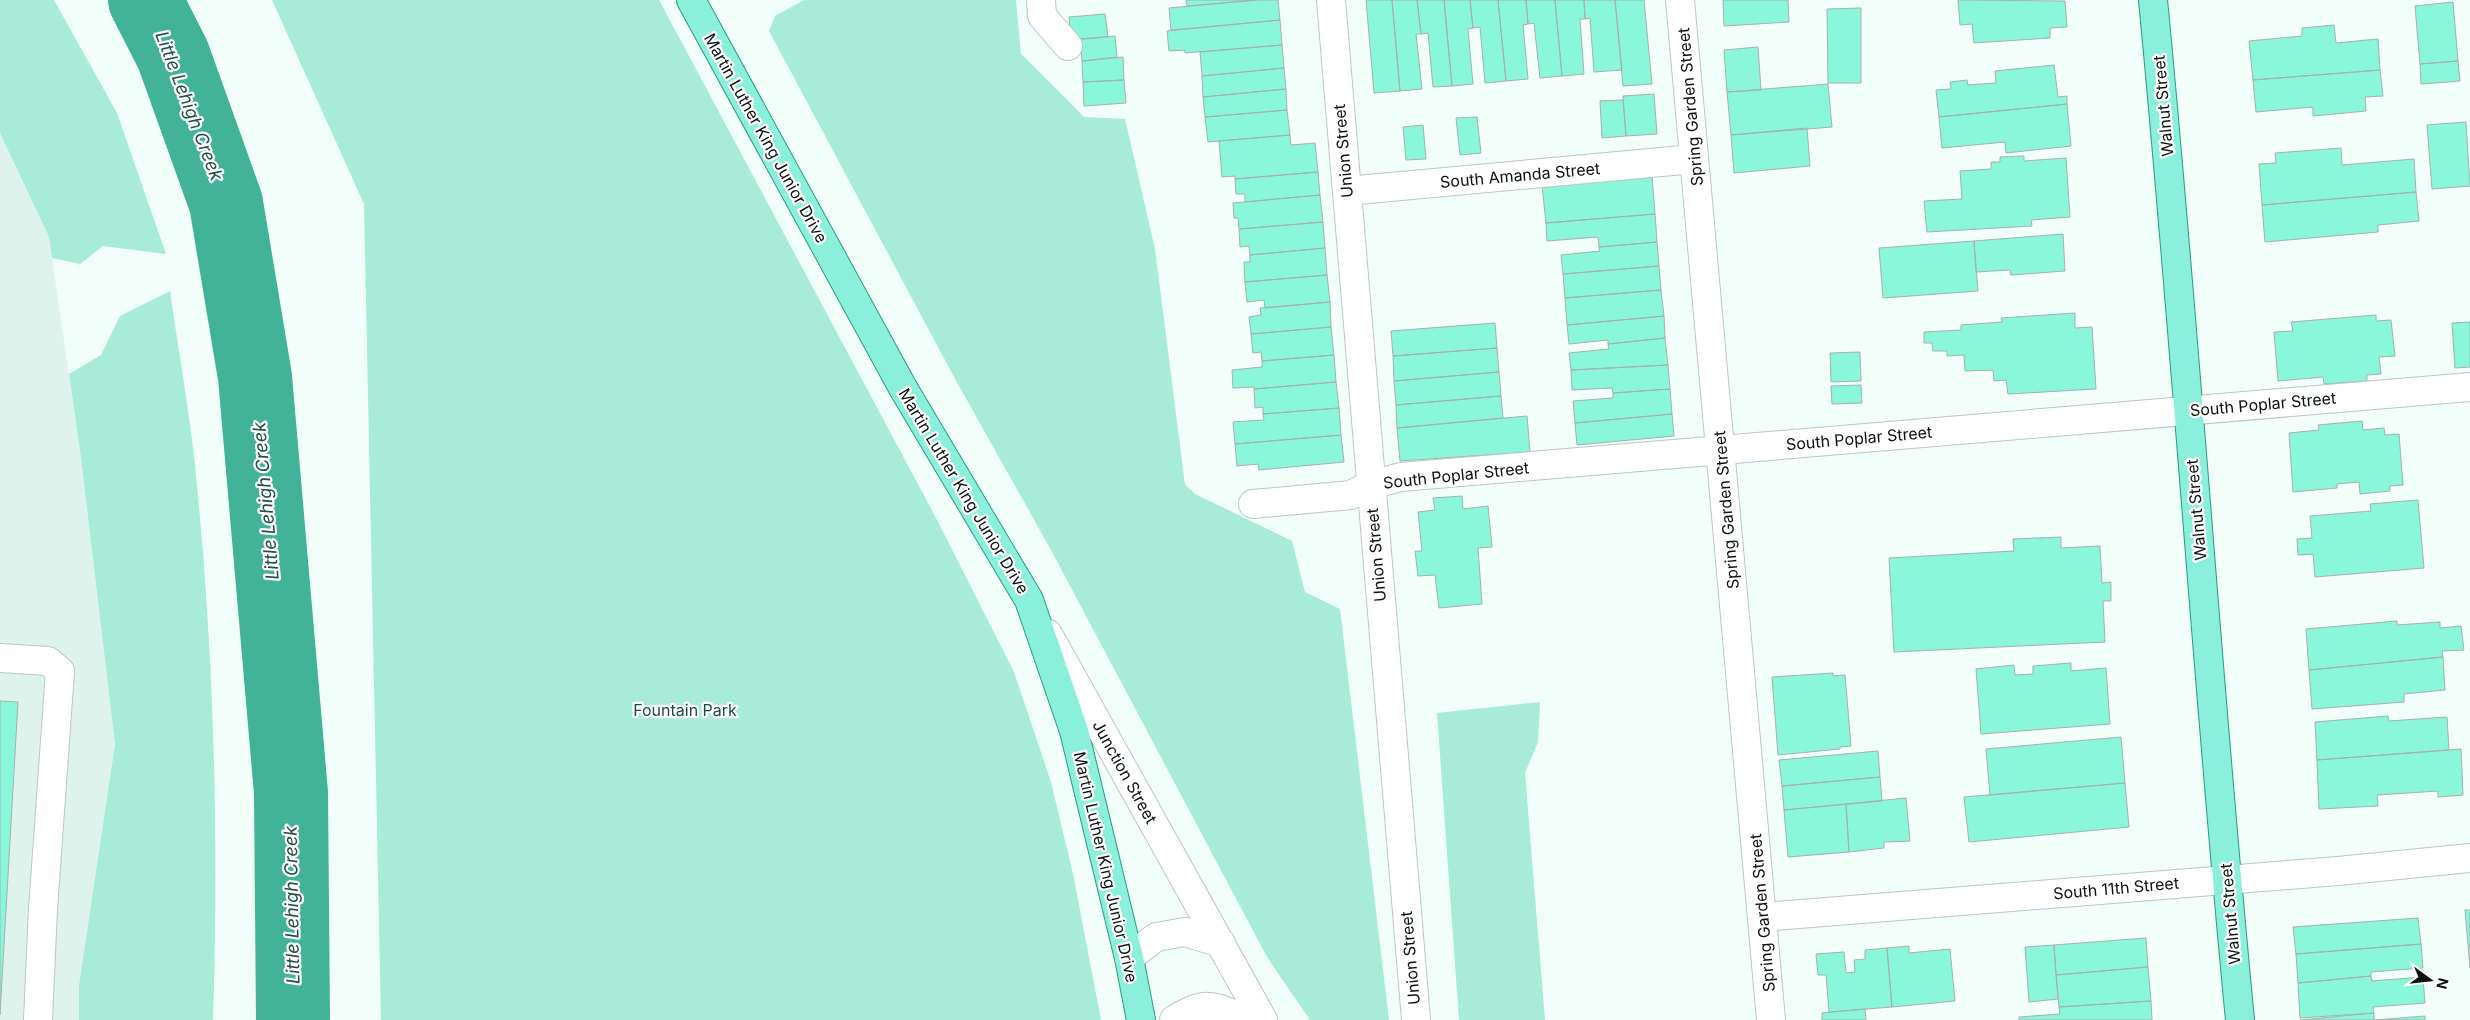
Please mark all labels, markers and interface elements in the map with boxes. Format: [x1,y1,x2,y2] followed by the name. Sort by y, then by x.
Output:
[1673,27,1707,187] street label: Spring Garden Street
[151,28,228,184] water label: Little Lehigh Creek
[700,30,832,246] street label: Martin Luther King Junior Drive
[2149,55,2177,157] street label: Walnut Street
[1329,103,1357,199] street label: Union Street
[1439,158,1601,192] street label: South Amanda Street
[895,385,1033,597] street label: Martin Luther King Junior Drive
[2189,388,2337,420] street label: South Poplar Street
[248,420,283,581] water label: Little Lehigh Creek
[1785,422,1933,454] street label: South Poplar Street
[1709,430,1743,590] street label: Spring Garden Street
[1382,457,1530,493] street label: South Poplar Street
[2182,459,2210,561] street label: Walnut Street
[1362,507,1390,603] street label: Union Street
[633,700,737,720] park label: Fountain Park
[1088,717,1162,827] street label: Junction Street
[1070,750,1142,984] street label: Martin Luther King Junior Drive
[280,825,303,984] water label: Little Lehigh Creek
[1745,833,1779,993] street label: Spring Garden Street
[2216,863,2244,965] street label: Walnut Street
[2052,873,2180,903] street label: South 11th Street
[1396,910,1424,1006] street label: Union Street
[2405,955,2455,1005] north arrow
[2433,976,2453,991] text: N

